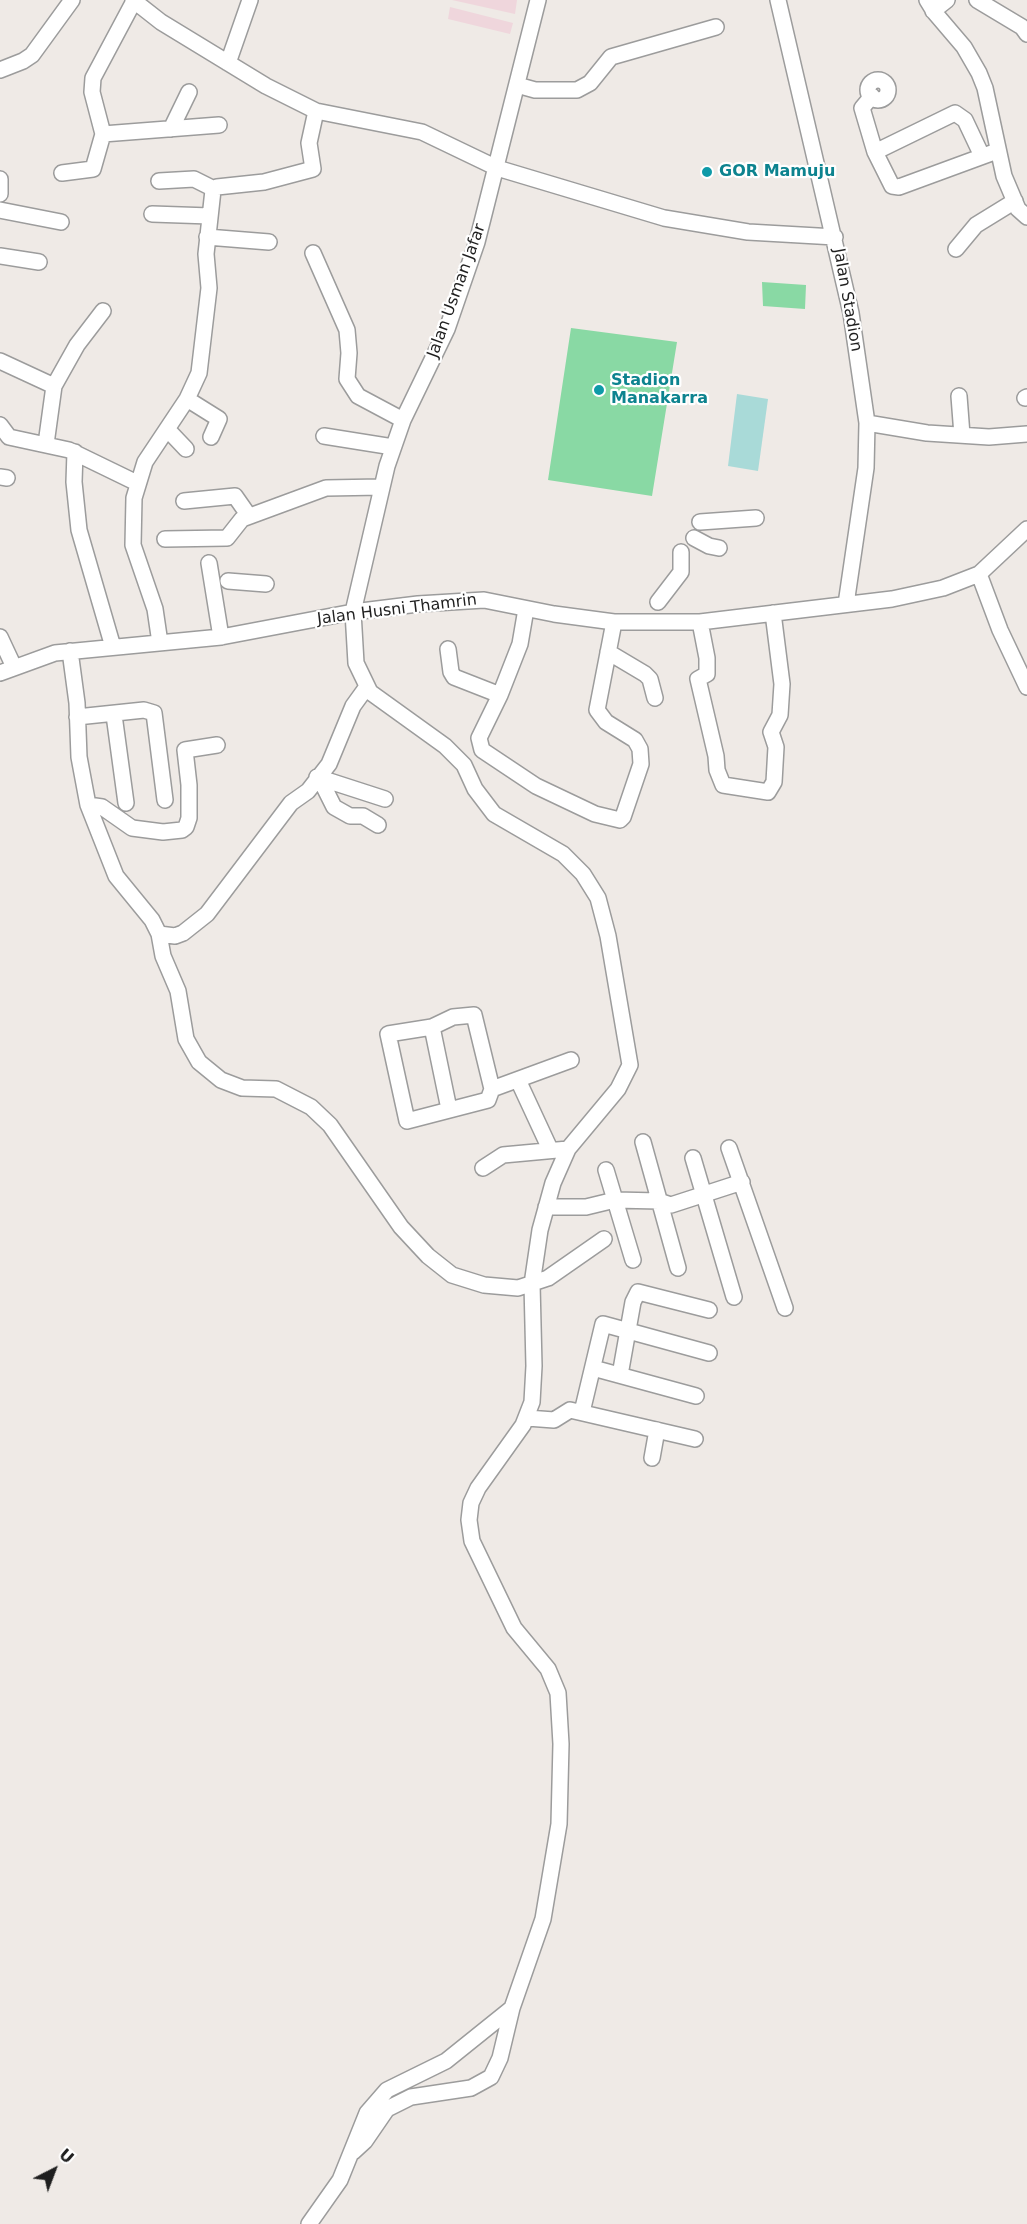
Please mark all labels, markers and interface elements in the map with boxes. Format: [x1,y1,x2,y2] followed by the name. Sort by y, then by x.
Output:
[719,162,835,182] place label: GOR Mamuju
[700,165,714,179] marker: GOR Mamuju
[424,221,490,361] street label: Jalan Usman Jafar
[828,247,866,353] street label: Jalan Stadion
[611,371,708,409] place label: Stadion Manakarra
[592,383,606,397] marker: Stadion Manakarra
[316,591,478,629] street label: Jalan Husni Thamrin
[24,2140,84,2200] north arrow
[55,2145,78,2168] text: U

